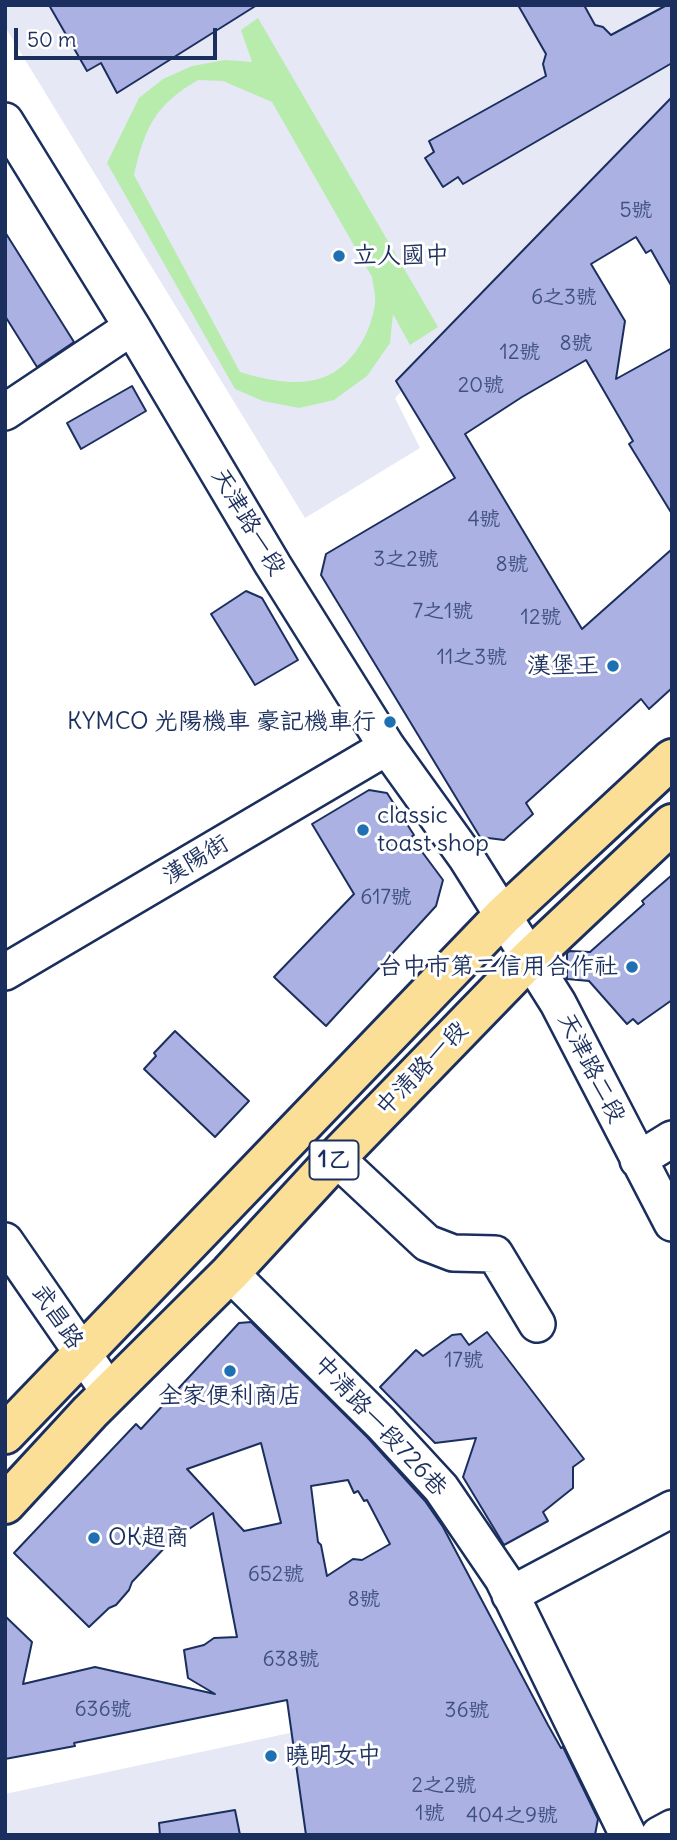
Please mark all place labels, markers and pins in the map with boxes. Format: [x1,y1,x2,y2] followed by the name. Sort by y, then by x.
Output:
[353,242,449,270] place label: 立人國中
[331,248,347,264] marker: 立人國中
[527,652,599,680] place label: 漢堡王
[605,658,621,674] marker: 漢堡王
[67,708,376,736] place label: KYMCO 光陽機車 豪記機車行
[382,714,398,730] marker: KYMCO 光陽機車 豪記機車行
[377,802,489,858] place label: classic toast shop
[355,822,371,838] marker: classic toast shop
[378,953,618,981] place label: 台中市第二信用合作社
[624,959,640,975] marker: 台中市第二信用合作社
[222,1363,238,1379] marker: 全家便利商店
[158,1382,302,1410] place label: 全家便利商店
[108,1524,189,1552] place label: OK超商
[86,1530,102,1546] marker: OK超商
[285,1742,381,1770] place label: 曉明女中
[263,1748,279,1764] marker: 曉明女中

